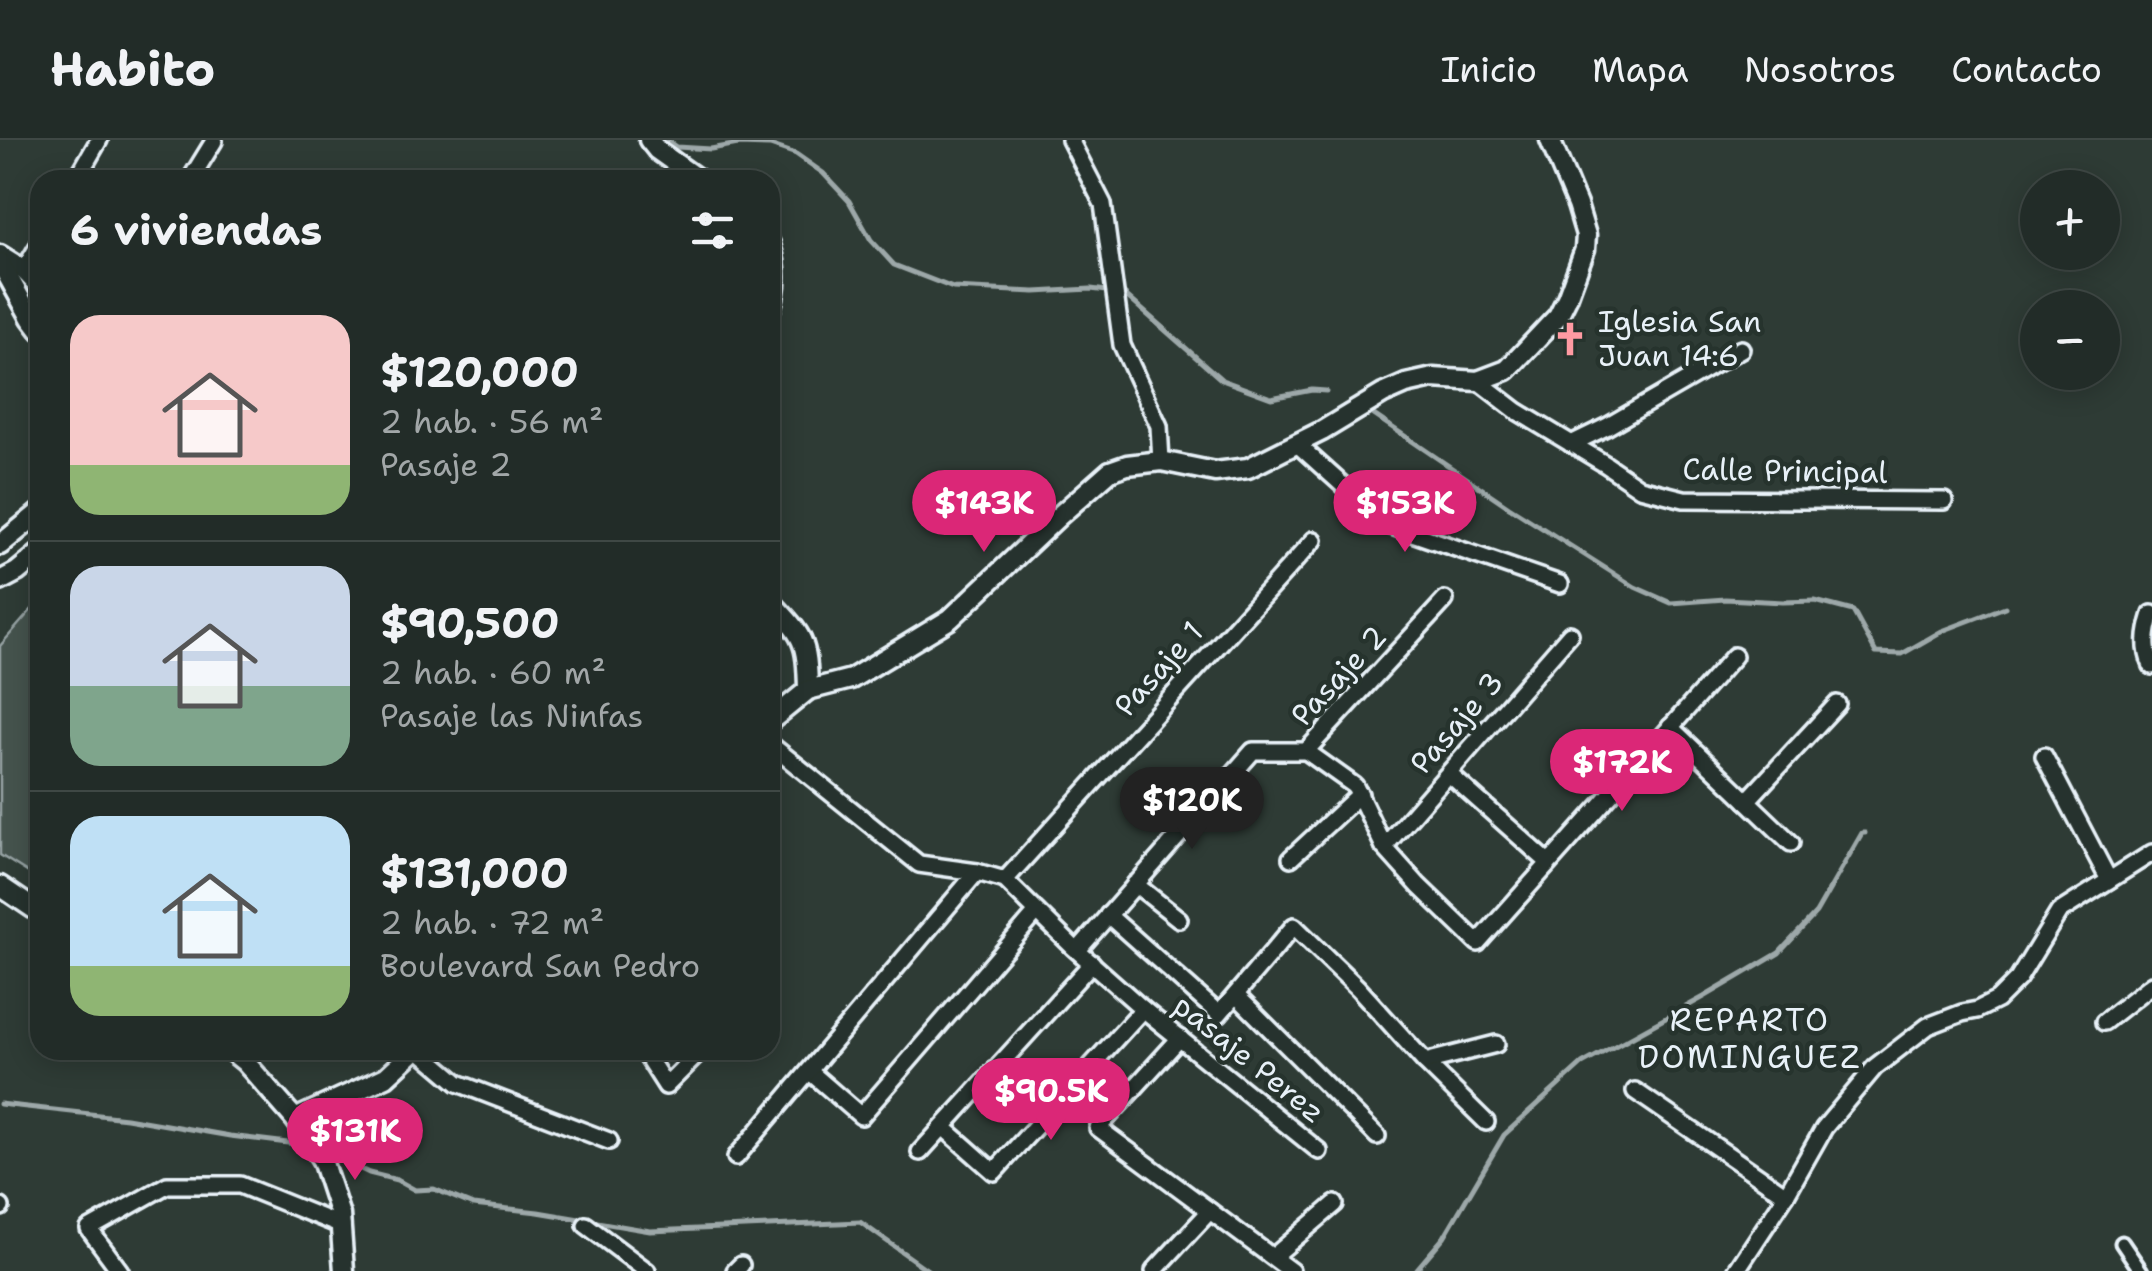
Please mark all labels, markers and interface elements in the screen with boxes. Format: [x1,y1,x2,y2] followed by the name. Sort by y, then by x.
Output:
[50,37,215,101] text: Habito
[1441,46,1537,93] text: Inicio
[1592,46,1689,93] text: Mapa
[1744,46,1896,93] text: Nosotros
[1951,46,2102,93] text: Contacto
[2020,170,2120,390] map controls
[2020,170,2120,270] button: +
[70,202,322,258] text: 6 viviendas
[685,203,740,258] icon: filters
[2020,290,2120,390] button: −
[1598,301,1761,376] place label: Iglesia San Juan 14:6
[1551,320,1589,358] church icon: Iglesia San Juan 14:6
[380,344,579,400] text: $120,000
[150,355,270,475] icon: home
[380,400,604,443] text: 2 hab. · 56 m²
[380,443,512,486] text: Pasaje 2
[1682,448,1888,493] street label: Calle Principal
[914,470,1054,555] pin: $143K
[1335,470,1475,555] pin: $153K
[934,481,1034,524] text: $143K
[1355,481,1455,524] text: $153K
[380,595,560,651] text: $90,500
[150,606,270,726] icon: home
[1105,612,1212,725] street label: Pasaje 1
[1282,617,1396,735] street label: Pasaje 2
[380,651,606,694] text: 2 hab. · 60 m²
[1401,663,1513,783] street label: Pasaje 3
[380,694,643,737] text: Pasaje las Ninfas
[1552,729,1692,814] pin: $172K
[1572,740,1672,783] text: $172K
[1122,767,1262,852] pin: $120K
[1142,778,1242,821] text: $120K
[380,845,569,901] text: $131,000
[150,856,270,976] icon: home
[380,901,604,944] text: 2 hab. · 72 m²
[380,944,700,987] text: Boulevard San Pedro
[1165,985,1333,1132] street label: pasaje Perez
[1638,998,1862,1078] district label: REPARTO DOMINGUEZ
[970,1058,1132,1143] pin: $90.5K
[994,1069,1108,1112] text: $90.5K
[285,1098,425,1183] pin: $131K
[309,1109,401,1152] text: $131K

